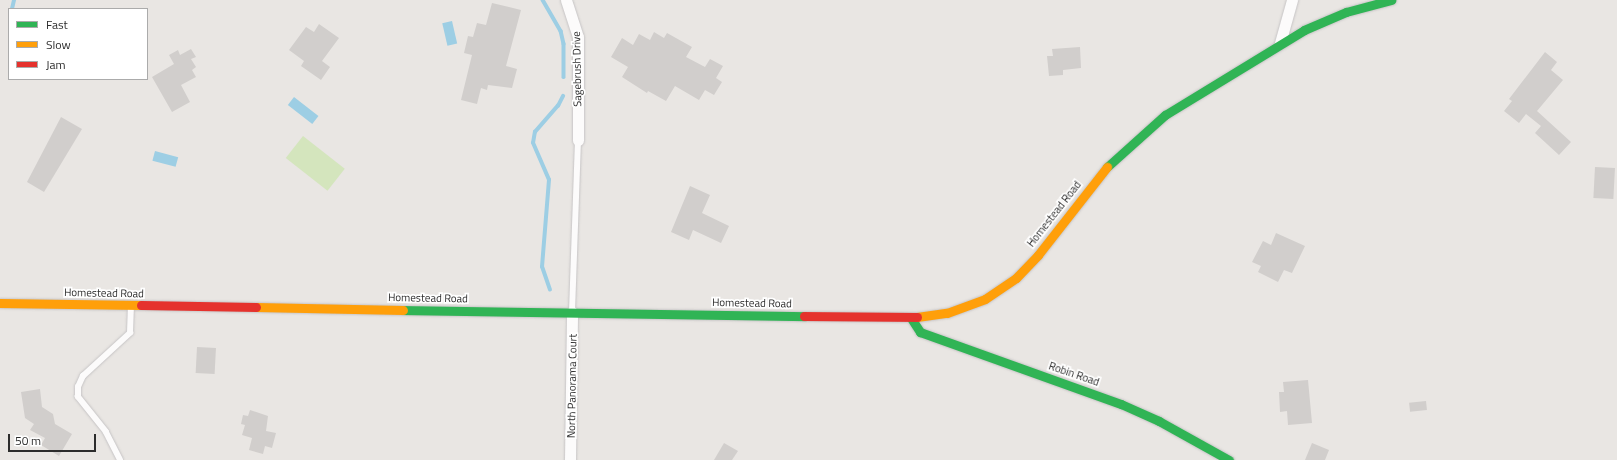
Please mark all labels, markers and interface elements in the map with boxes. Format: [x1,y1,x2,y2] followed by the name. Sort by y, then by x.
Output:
[8,8,148,80] legend
[46,15,68,34] text: Fast
[570,31,584,107] street label: Sagebrush Drive
[46,35,71,54] text: Slow
[46,55,66,74] text: Jam
[1024,178,1084,250] street label: Homestead Road
[64,286,144,300] street label: Homestead Road
[388,291,468,305] street label: Homestead Road
[712,296,792,310] street label: Homestead Road
[564,334,580,438] street label: North Panorama Court
[1047,359,1101,389] street label: Robin Road
[10,426,98,452] scale bar
[15,431,41,450] text: 50 m

